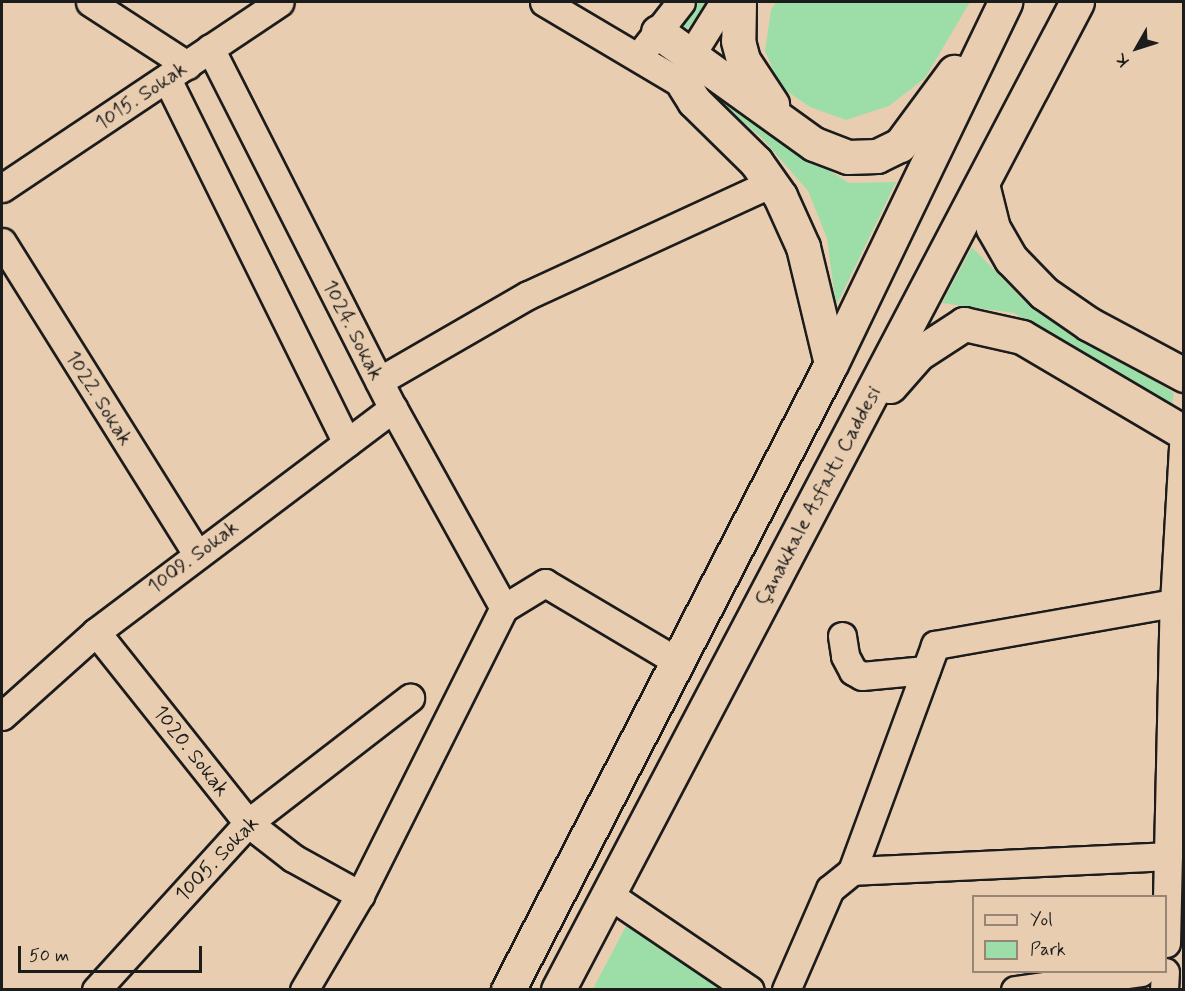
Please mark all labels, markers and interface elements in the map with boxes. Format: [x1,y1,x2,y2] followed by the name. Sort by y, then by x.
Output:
[1107,18,1167,78] north arrow
[1111,49,1134,71] text: K
[90,56,192,136] street label: 1015. Sokak
[317,276,389,384] street label: 1024. Sokak
[60,346,138,450] street label: 1022. Sokak
[750,383,886,609] street label: Çanakkale Asfaltı Caddesi
[142,515,244,599] street label: 1009. Sokak
[148,700,234,802] street label: 1020. Sokak
[170,811,264,907] street label: 1005. Sokak
[972,895,1167,973] legend
[1030,908,1053,932] text: Yol
[21,934,206,972] scale bar
[1030,938,1066,962] text: Park
[29,944,69,968] text: 50 m

